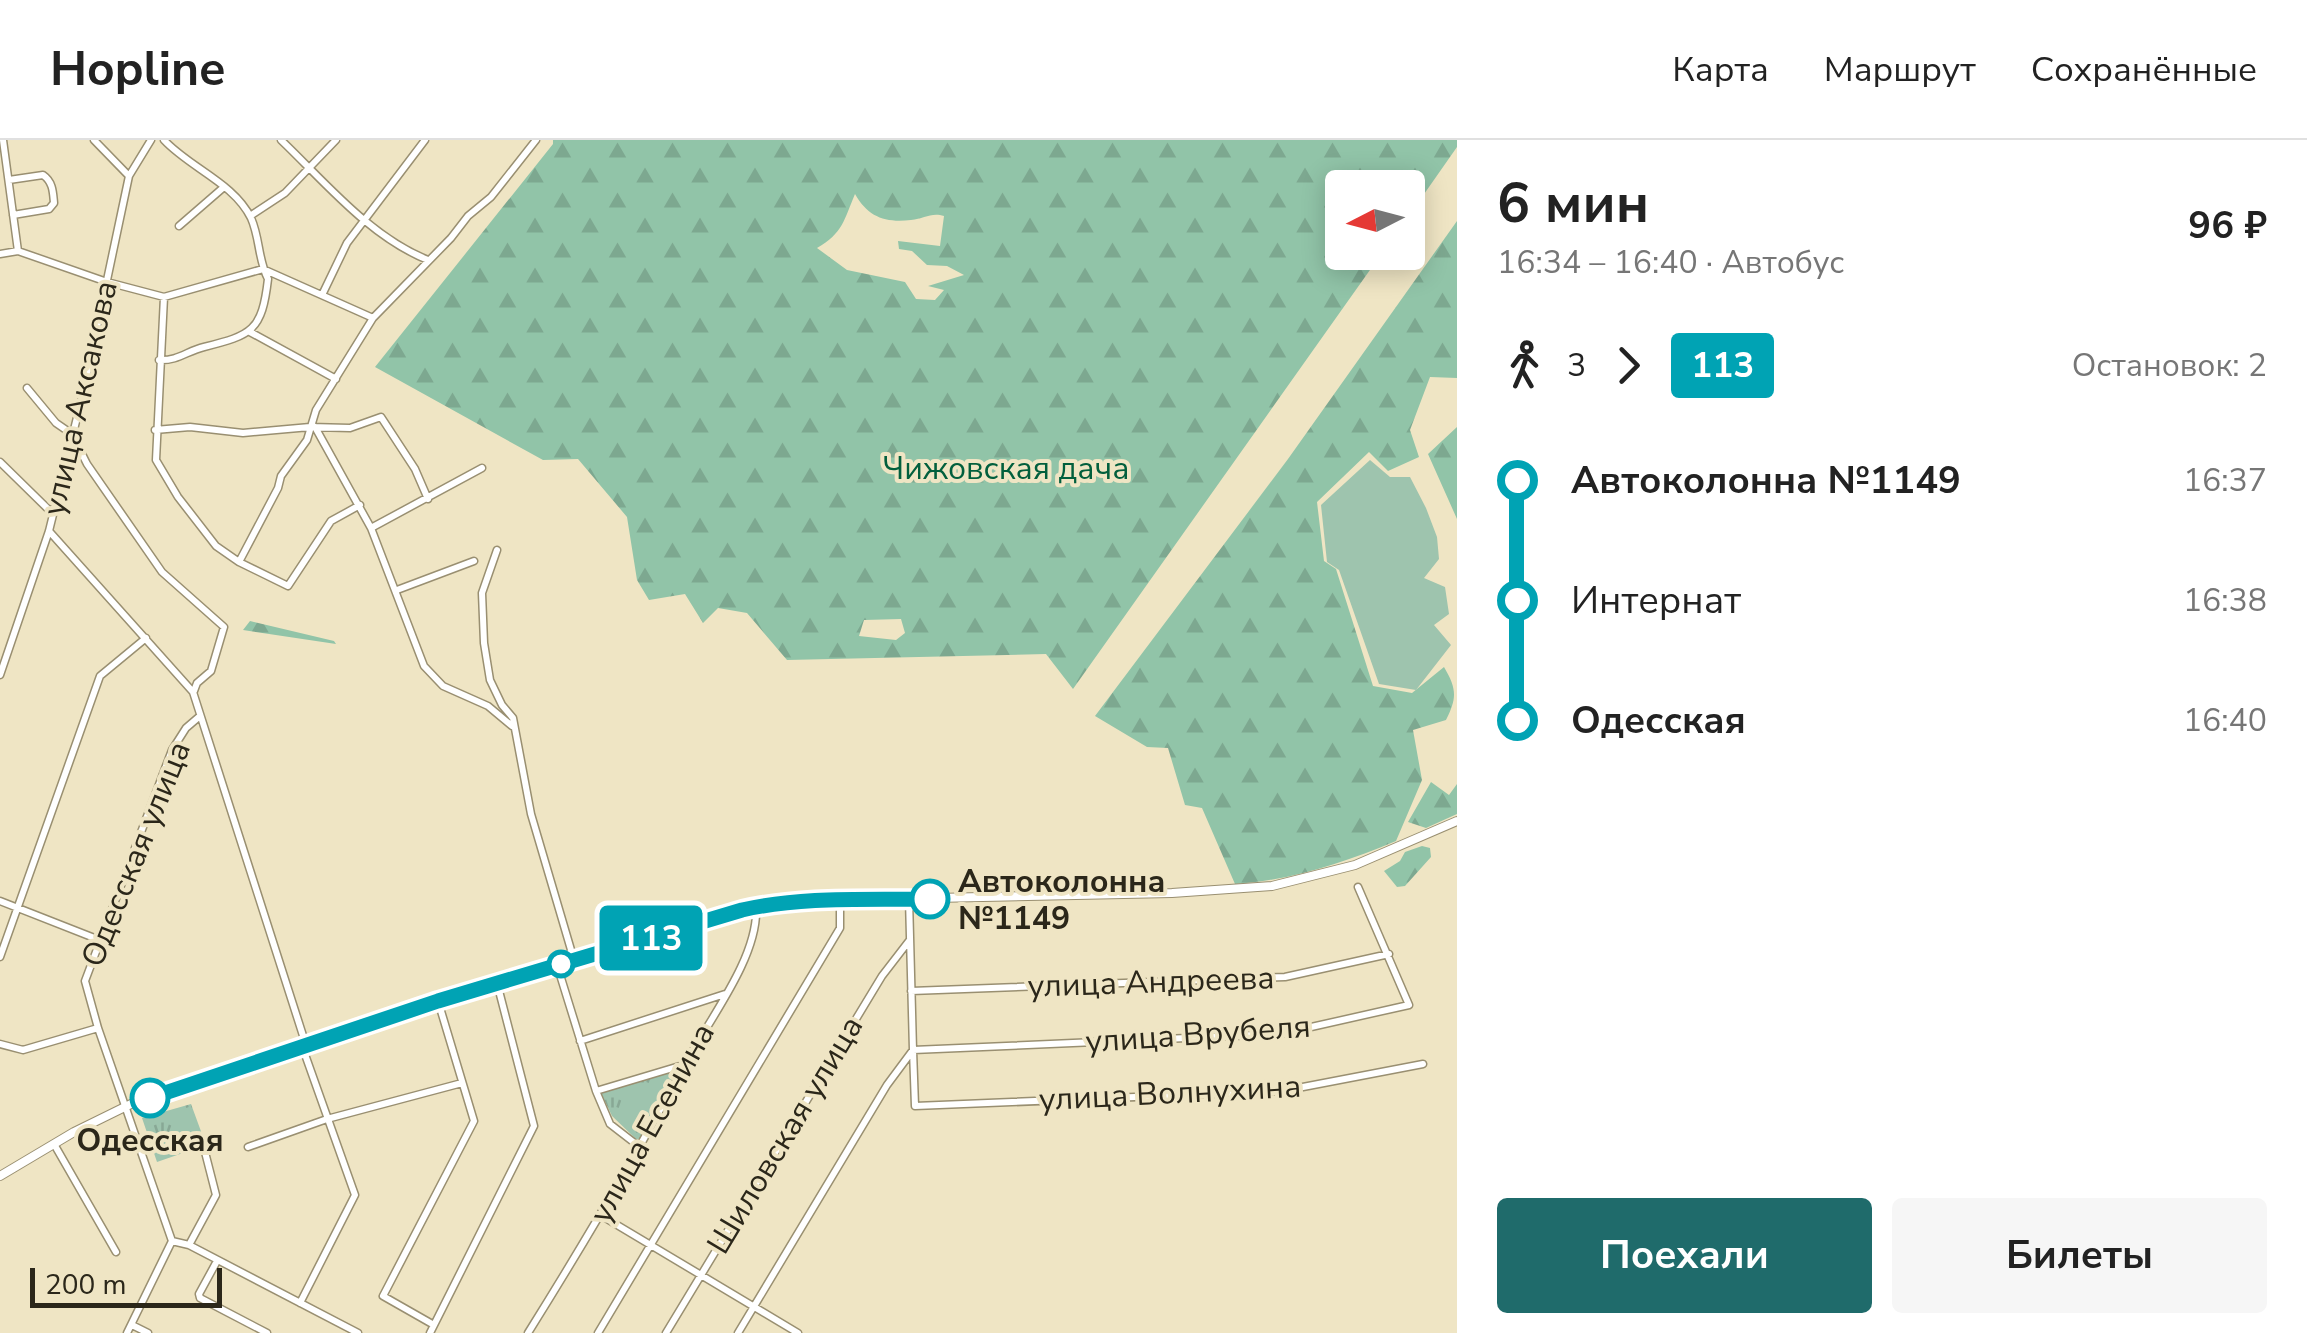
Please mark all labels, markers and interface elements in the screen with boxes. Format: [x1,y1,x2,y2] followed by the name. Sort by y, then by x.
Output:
[50,36,225,102] text: Hopline
[1672,46,1769,93] text: Карта
[1824,46,1976,93] text: Маршрут
[2031,46,2257,93] text: Сохранённые
[1497,166,1649,241] text: 6 мин
[1325,170,1425,270] north arrow
[1325,170,1425,270] map controls
[2188,200,2267,251] text: 96 ₽
[1497,241,1844,284] text: 16:34 – 16:40 · Автобус
[32,276,128,520] street label: улица Аксакова
[1497,338,1552,393] icon: walk
[1601,338,1656,393] icon: forward
[1691,342,1754,389] text: 113
[1567,344,1586,387] text: 3
[2072,344,2267,387] text: Остановок: 2
[883,447,1129,490] park label: Чижовская дача
[1571,455,1961,506] text: Автоколонна №1149
[2183,459,2267,502] text: 16:37
[1571,575,1741,626] text: Интернат
[2183,579,2267,622] text: 16:38
[1571,695,1746,746] text: Одесская
[2183,699,2267,742] text: 16:40
[71,735,201,973] street label: Одесская улица
[958,860,1165,940] place label: Автоколонна №1149
[911,880,949,918] marker: Автоколонна №1149
[594,906,708,970] line badge: 113
[619,915,683,962] text: 113
[548,951,574,977] unlabelled marker
[1027,956,1275,1008] street label: улица Андреева
[1084,1005,1312,1063] street label: улица Врубеля
[697,1008,873,1262] street label: Шиловская улица
[579,1015,725,1231] street label: улица Есенина
[1038,1065,1302,1121] street label: улица Волнухина
[131,1079,169,1117] marker: Одесская
[76,1119,224,1162] place label: Одесская
[1497,1198,1872,1313] button: Поехали
[1892,1198,2267,1313] button: Билеты
[30,1263,222,1308] scale bar
[45,1266,127,1304] text: 200 m

